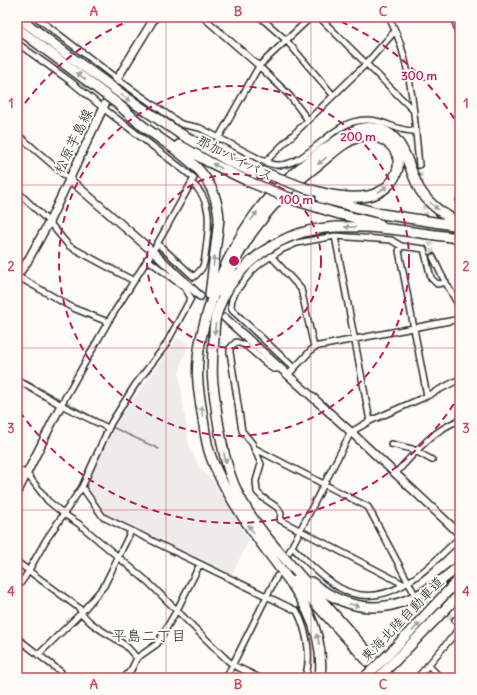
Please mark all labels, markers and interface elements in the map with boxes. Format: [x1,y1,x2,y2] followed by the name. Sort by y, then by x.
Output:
[90,3,99,20] text: A
[234,3,243,20] text: B
[379,3,388,20] text: C
[401,68,437,83] text: 300 m
[75,72,86,81] one-way arrow
[121,94,131,102] one-way arrow
[8,95,14,112] text: 1
[463,95,469,112] text: 1
[50,106,96,176] street label: 松原芋島線
[340,129,376,144] text: 200 m
[194,131,276,185] street label: 那加バイパス
[317,157,328,165] one-way arrow
[211,163,222,169] one-way arrow
[377,186,389,193] one-way arrow
[279,192,313,207] text: 100 m
[430,201,439,210] one-way arrow
[250,211,258,221] one-way arrow
[343,224,356,230] one-way arrow
[227,254,241,268] centre of rings
[211,255,217,267] one-way arrow
[7,258,15,275] text: 2
[462,258,470,275] text: 2
[211,323,218,335] one-way arrow
[199,405,205,417] one-way arrow
[7,420,15,437] text: 3
[462,420,470,437] text: 3
[222,452,228,464] one-way arrow
[247,524,255,535] one-way arrow
[357,572,447,666] street label: 東海北陸自動車道
[7,583,15,600] text: 4
[462,583,470,600] text: 4
[348,602,360,608] one-way arrow
[411,621,420,632] one-way arrow
[111,626,187,645] district label: 平島二丁目
[315,633,321,645] one-way arrow
[90,676,99,693] text: A
[234,676,243,693] text: B
[379,676,388,693] text: C

